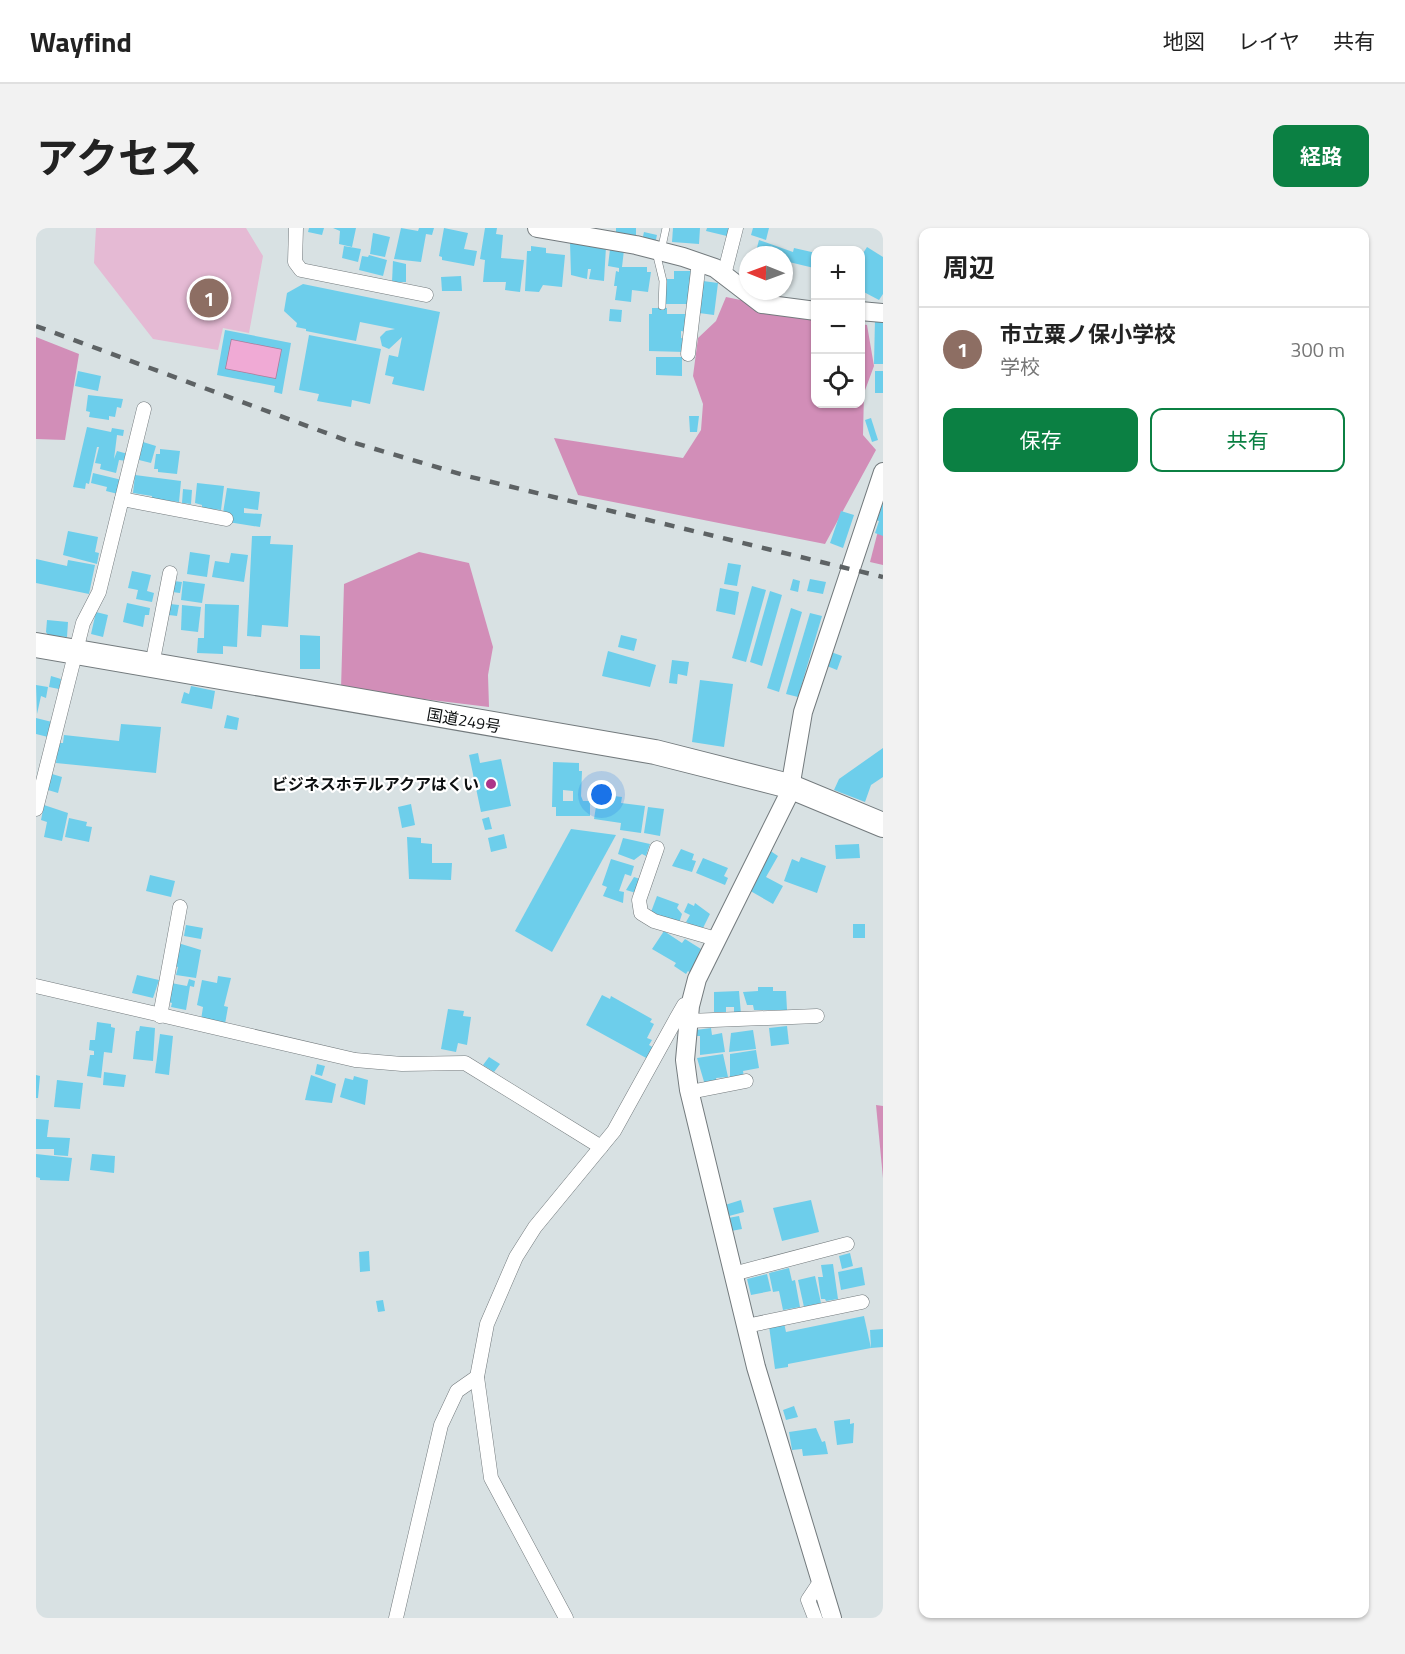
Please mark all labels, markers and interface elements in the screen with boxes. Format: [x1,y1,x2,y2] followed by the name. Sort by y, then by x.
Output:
[30,20,132,63] text: Wayfind
[1163,25,1205,57] text: 地図
[1238,25,1300,57] text: レイヤ
[1333,25,1375,57] text: 共有
[36,125,202,189] text: アクセス
[1273,125,1369,187] button: 経路
[739,246,793,300] north arrow
[811,246,865,408] map controls
[811,246,865,300] button: +
[943,248,995,287] text: 周辺
[190,276,228,320] pin: 1
[811,300,865,354] button: −
[1000,317,1176,351] text: 市立粟ノ保小学校
[957,334,968,365] text: 1
[1290,334,1345,365] text: 300 m
[1000,351,1040,382] text: 学校
[811,354,865,408] button: locate
[943,408,1138,472] button: 保存
[1150,408,1345,472] button: 共有
[425,702,503,738] street label: 国道249号
[272,772,479,796] place label: ビジネスホテルアクアはくい
[484,777,498,791] marker: ビジネスホテルアクアはくい
[587,780,616,809] your location

